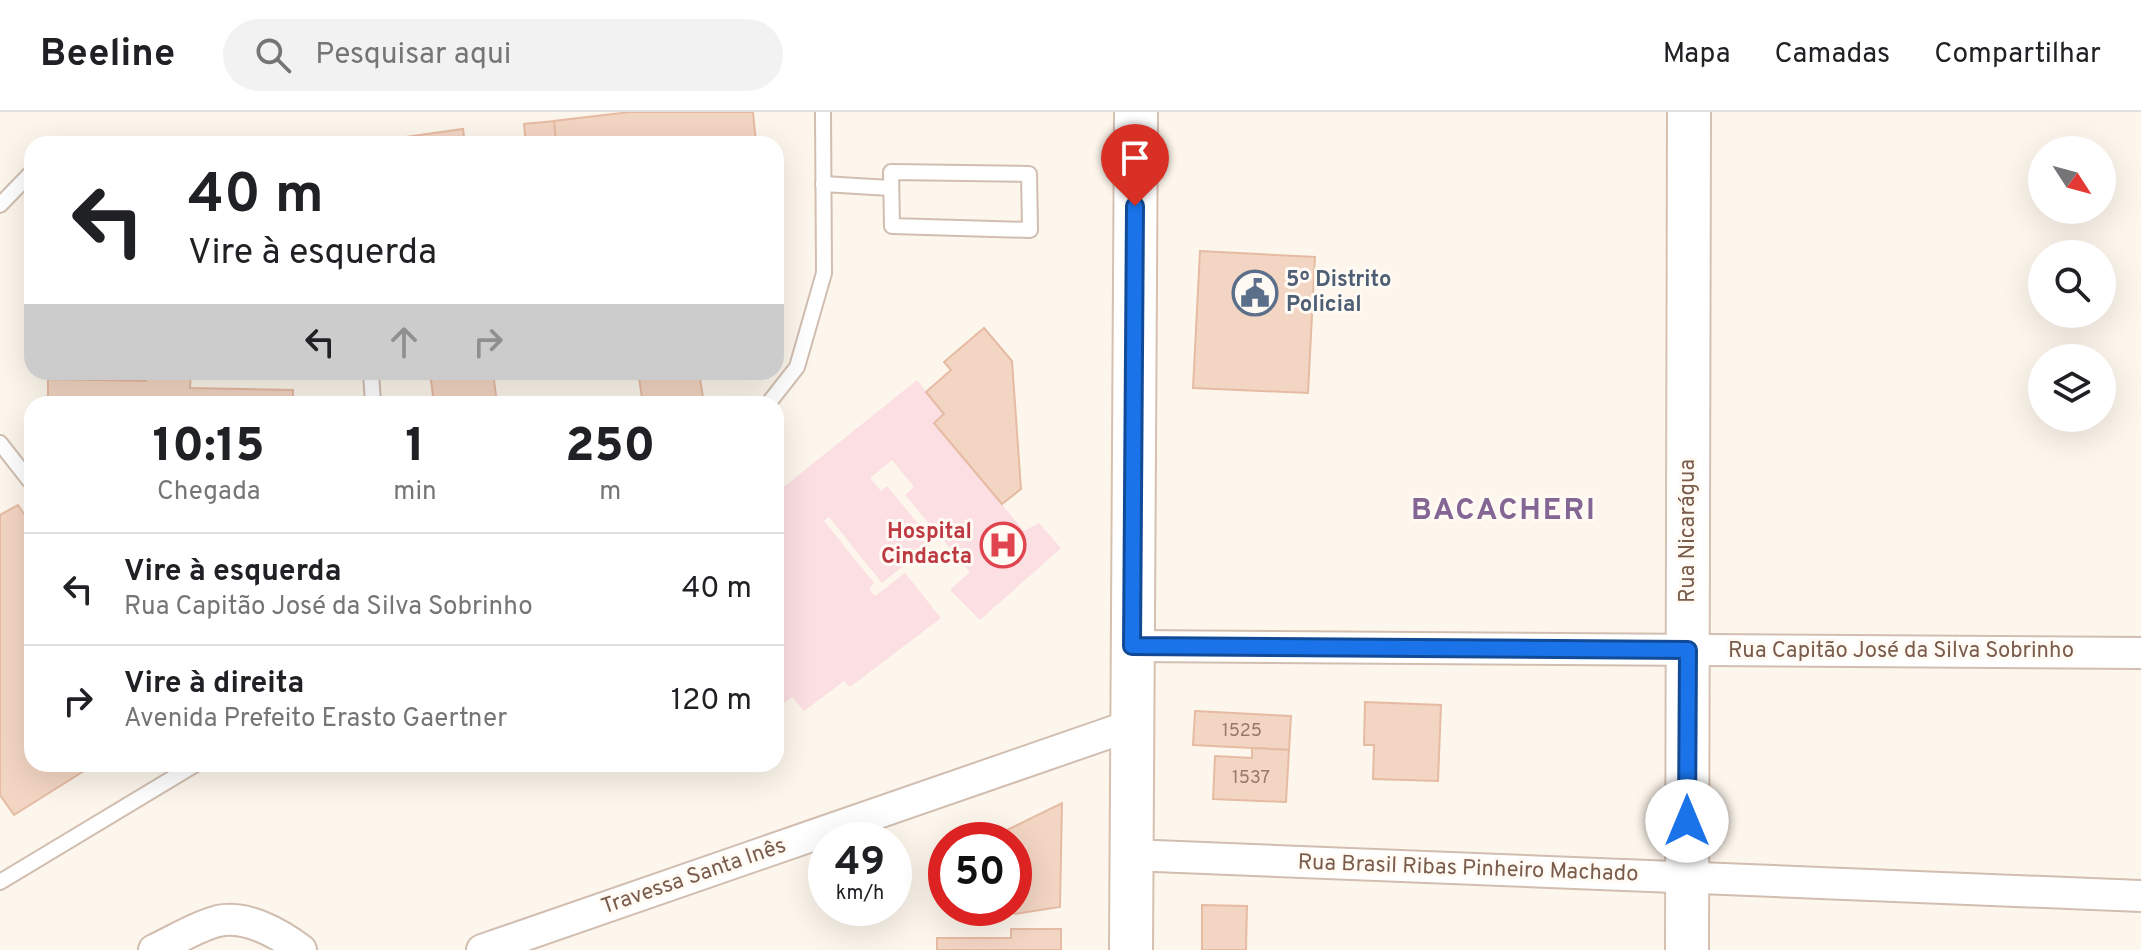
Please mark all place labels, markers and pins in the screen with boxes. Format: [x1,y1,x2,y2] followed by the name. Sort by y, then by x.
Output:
[1101,124,1169,206] pin
[1286,267,1392,319] place label: 5º Distrito Policial
[1231,269,1279,317] public building icon: 5º Distrito Policial
[881,519,972,571] place label: Hospital Cindacta
[979,521,1027,569] hospital icon: Hospital Cindacta

